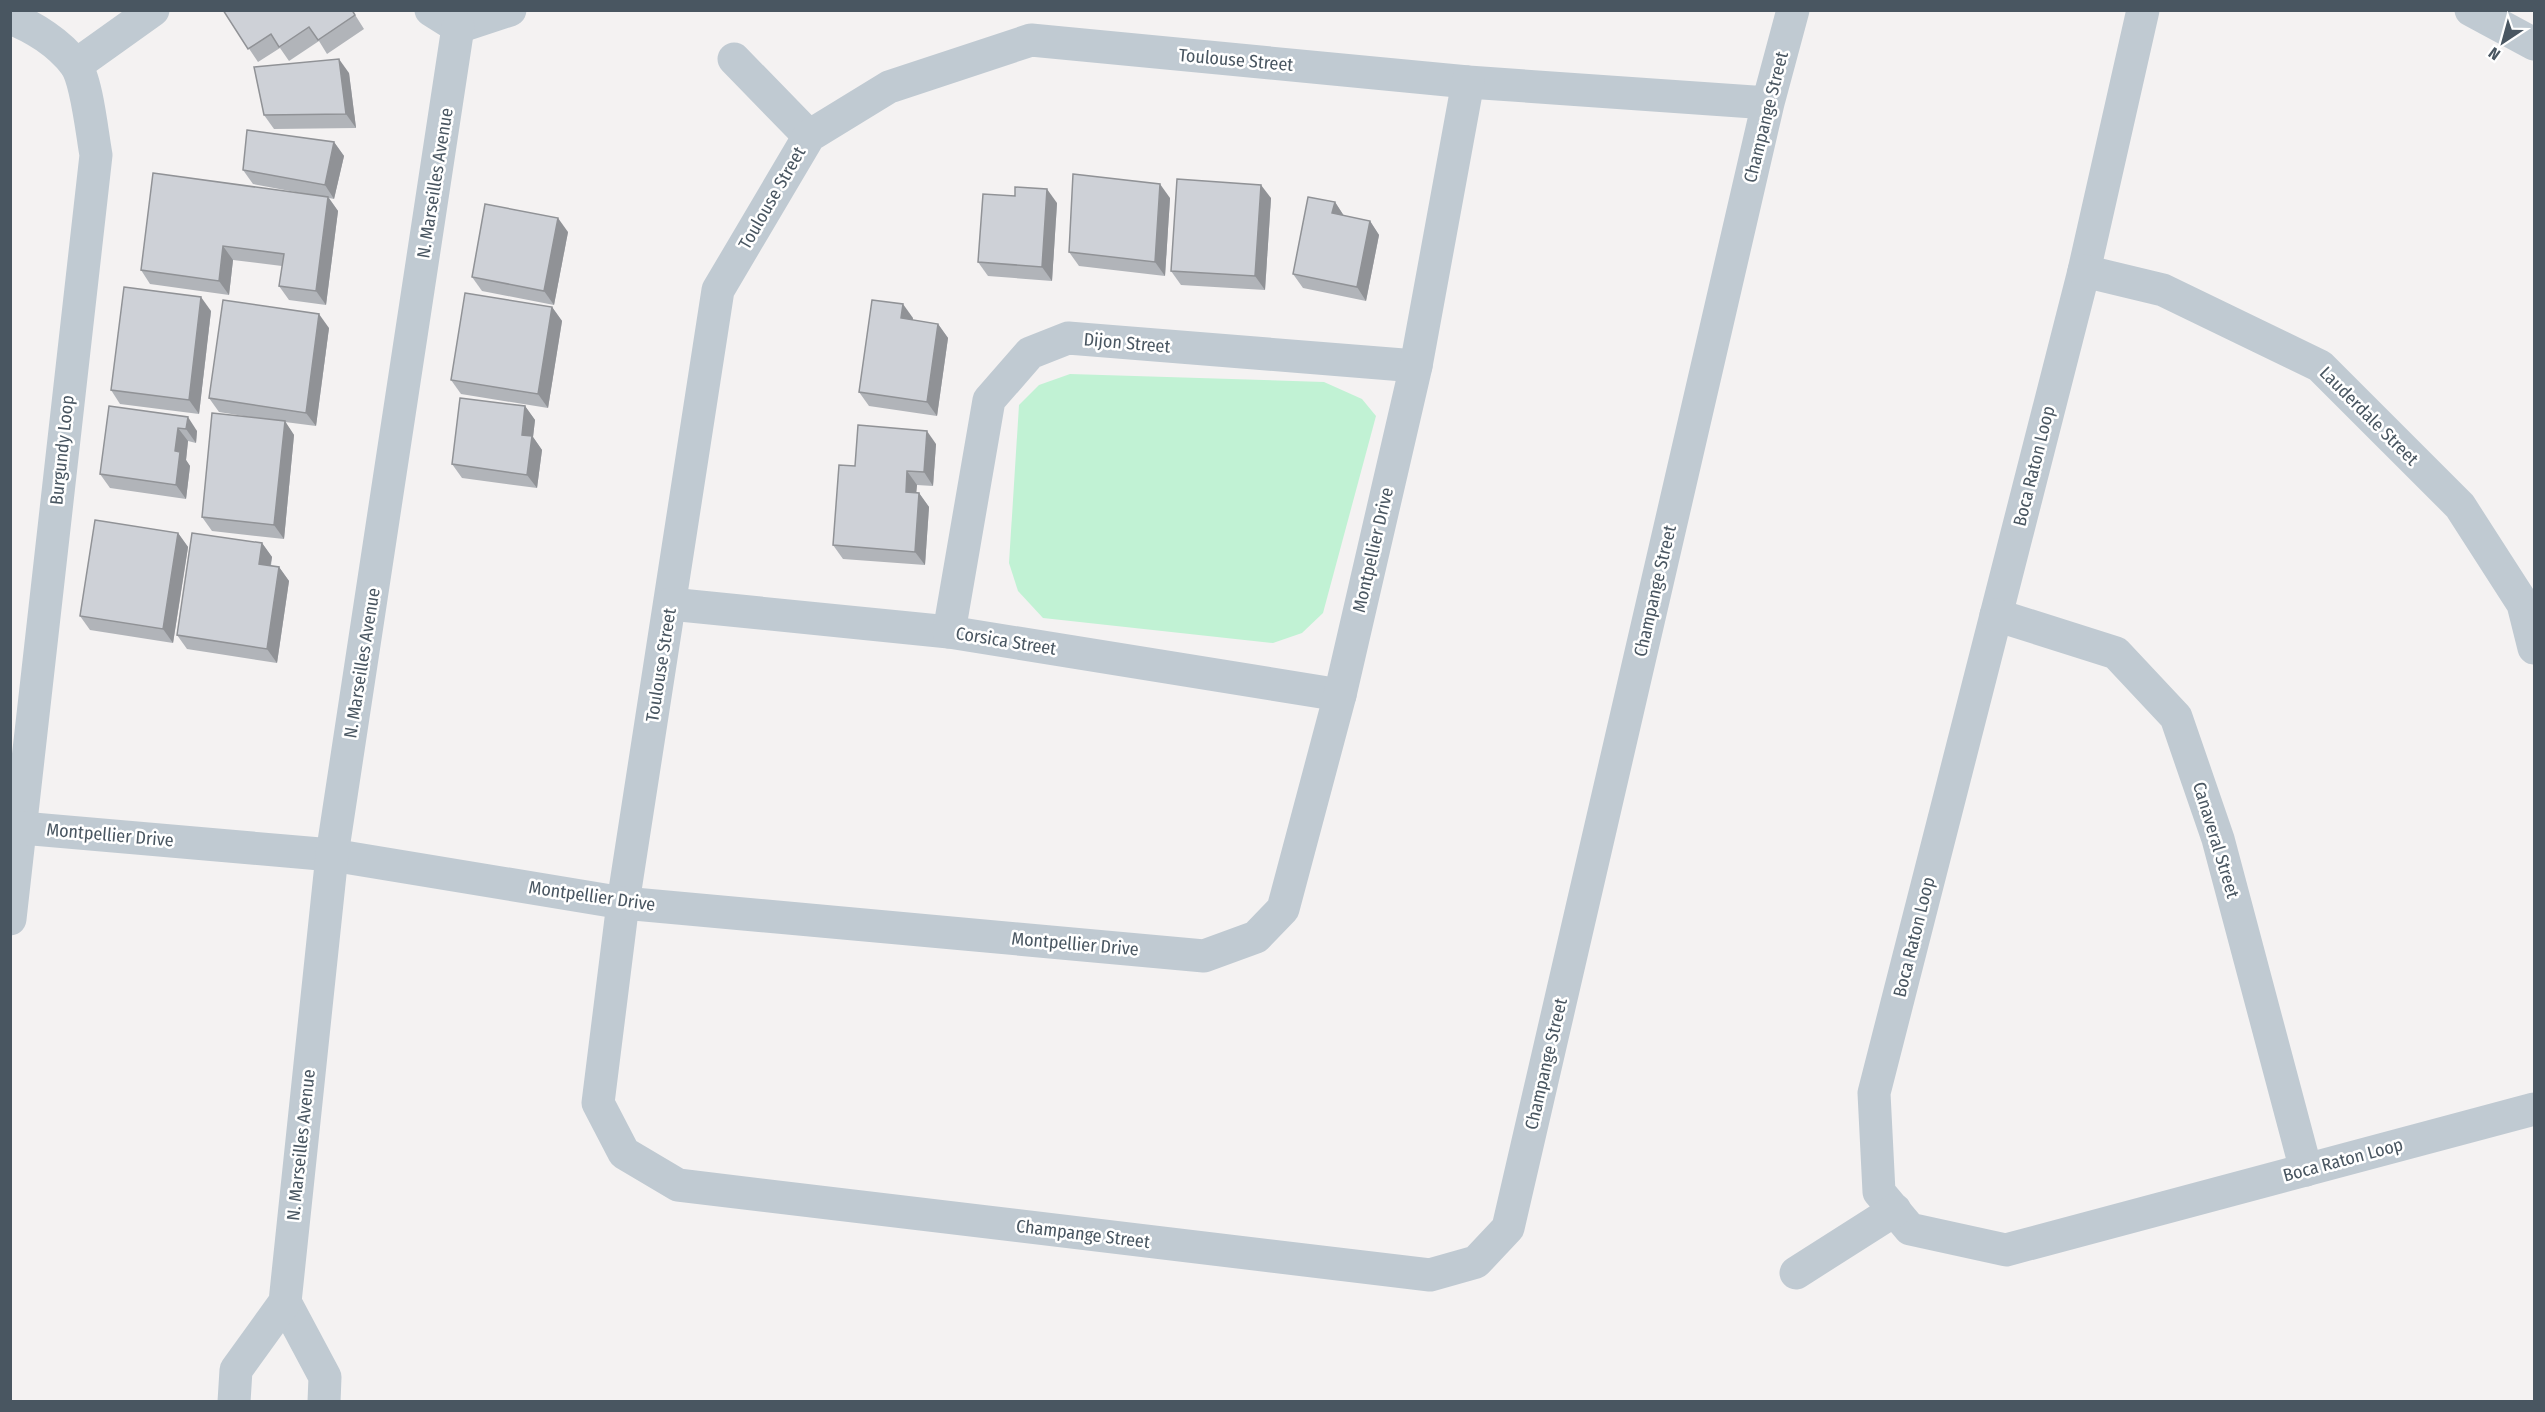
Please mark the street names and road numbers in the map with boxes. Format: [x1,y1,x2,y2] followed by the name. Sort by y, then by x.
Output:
[1178,44,1294,76] street label: Toulouse Street
[1739,49,1793,185] street label: Champange Street
[412,106,458,260] street label: N. Marseilles Avenue
[734,143,810,253] street label: Toulouse Street
[1083,328,1171,358] street label: Dijon Street
[2315,362,2423,470] street label: Lauderdale Street
[45,394,79,506] street label: Burgundy Loop
[2008,404,2060,528] street label: Boca Raton Loop
[1348,485,1398,615] street label: Montpellier Drive
[1629,523,1681,659] street label: Champange Street
[339,586,385,740] street label: N. Marseilles Avenue
[641,606,681,723] street label: Toulouse Street
[954,622,1058,660] street label: Corsica Street
[2188,779,2244,901] street label: Canaveral Street
[45,818,175,852] street label: Montpellier Drive
[1888,875,1940,999] street label: Boca Raton Loop
[527,876,657,916] street label: Montpellier Drive
[1010,927,1140,961] street label: Montpellier Drive
[1520,996,1572,1132] street label: Champange Street
[282,1068,320,1222] street label: N. Marseilles Avenue
[2281,1133,2405,1187] street label: Boca Raton Loop
[1015,1215,1151,1253] street label: Champange Street

